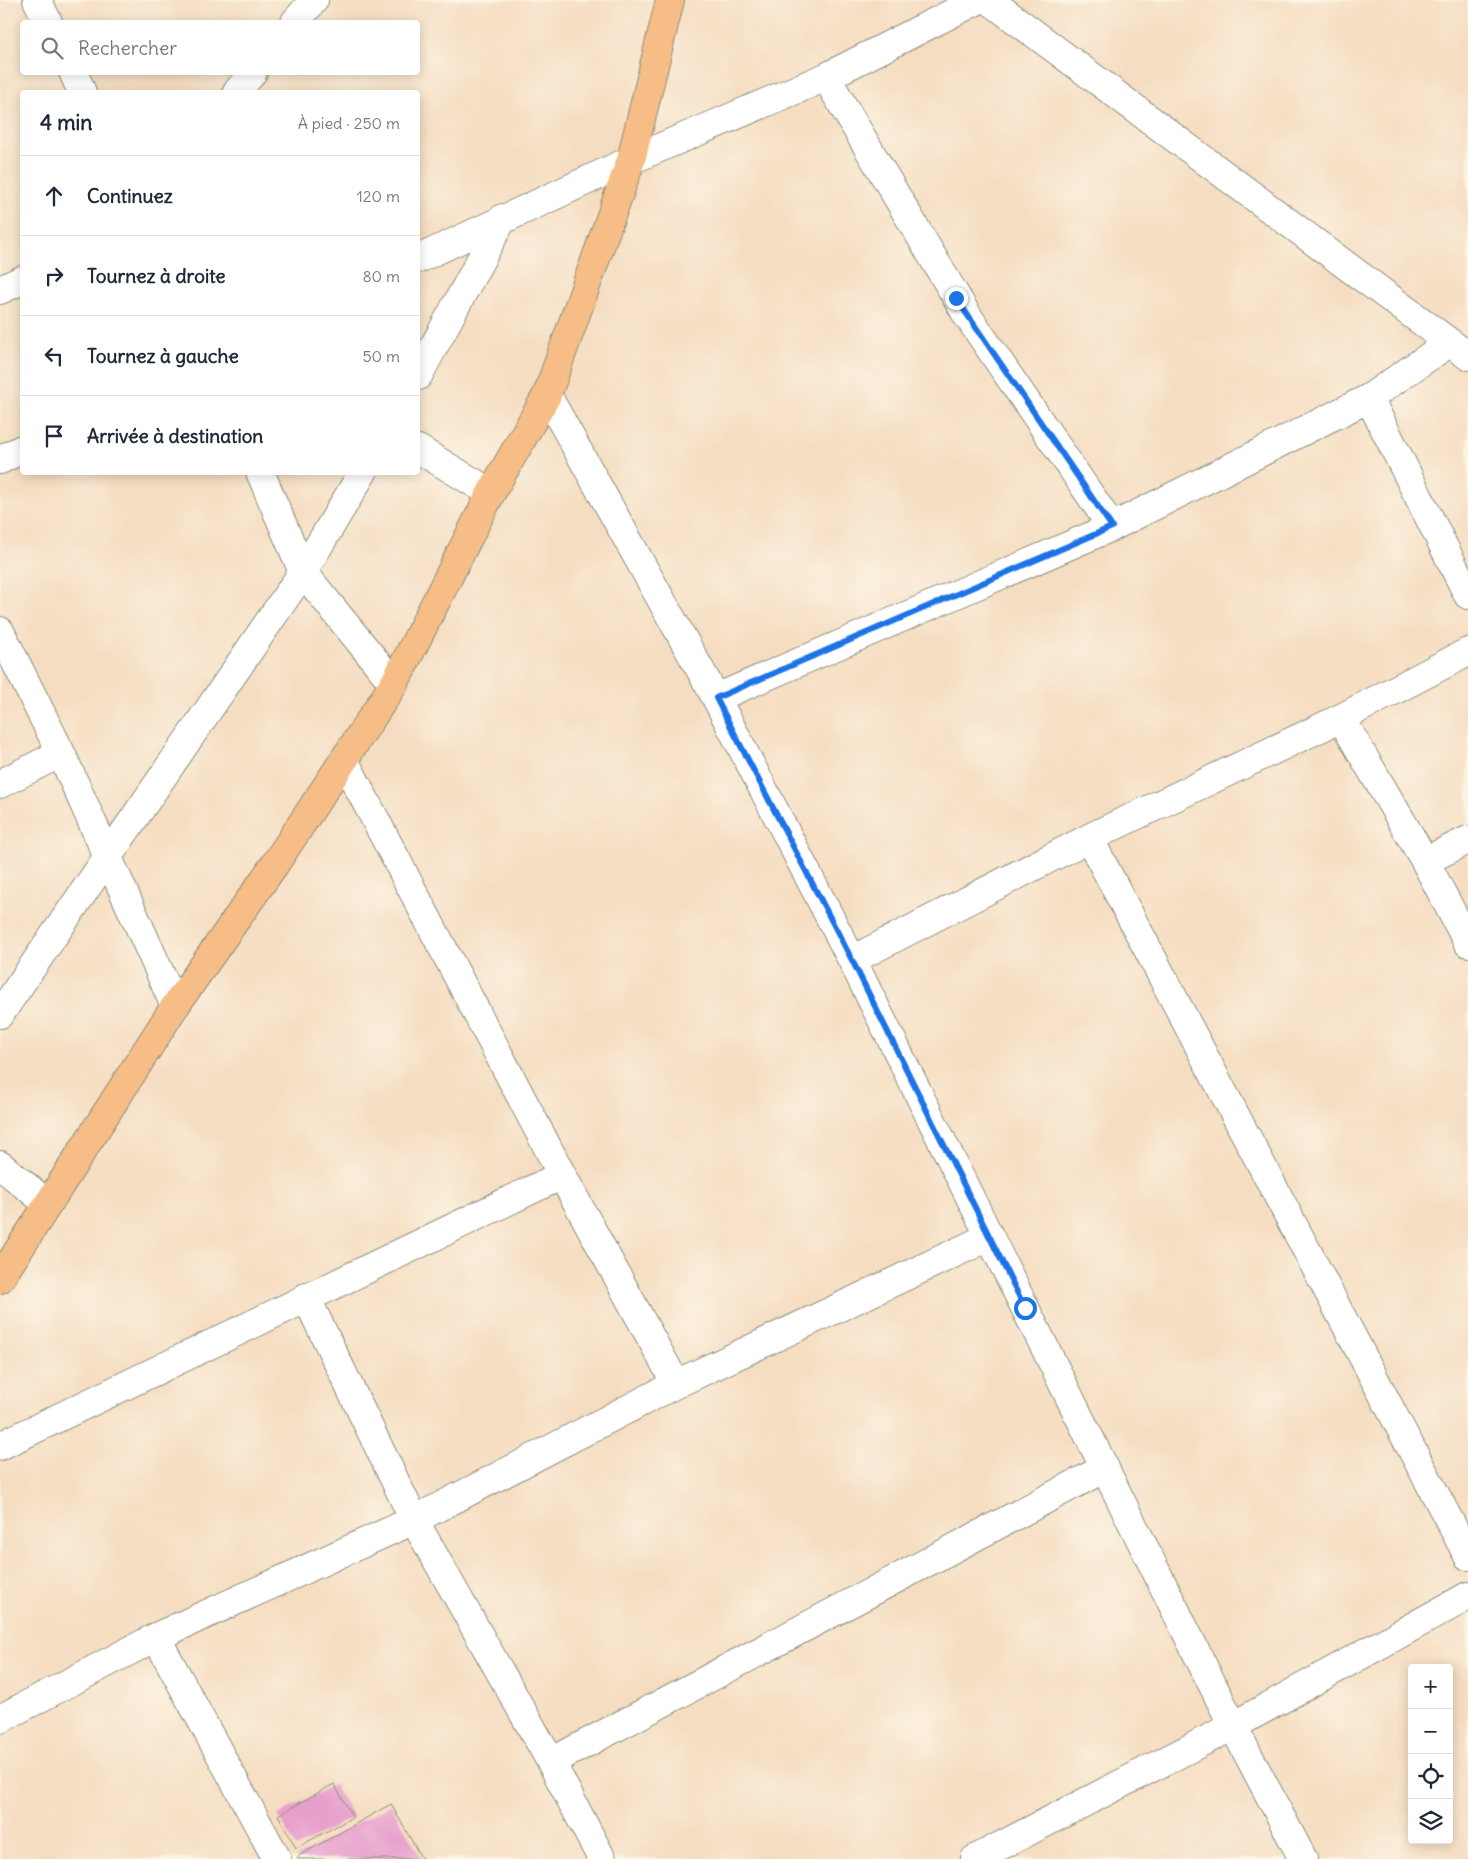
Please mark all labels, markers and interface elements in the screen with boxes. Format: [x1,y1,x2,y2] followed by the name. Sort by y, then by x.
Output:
[20,20,420,75] search box
[38,34,66,62] icon: search
[78,36,177,60] text: Rechercher
[40,109,92,136] text: 4 min
[298,113,400,133] text: À pied · 250 m
[40,182,68,210] icon: ahead
[87,184,173,208] text: Continuez
[357,186,400,206] text: 120 m
[40,262,68,290] icon: right
[87,264,226,288] text: Tournez à droite
[362,266,400,286] text: 80 m
[945,287,968,310] route end
[40,342,68,370] icon: left
[87,344,239,368] text: Tournez à gauche
[362,346,400,366] text: 50 m
[40,422,68,450] icon: arrive
[87,424,263,448] text: Arrivée à destination
[1014,1297,1037,1320] route start
[1408,1664,1453,1844] map controls
[1408,1664,1453,1709] button: +
[1408,1709,1453,1754] button: −
[1408,1754,1453,1799] button: locate
[1408,1799,1453,1844] button: layers

